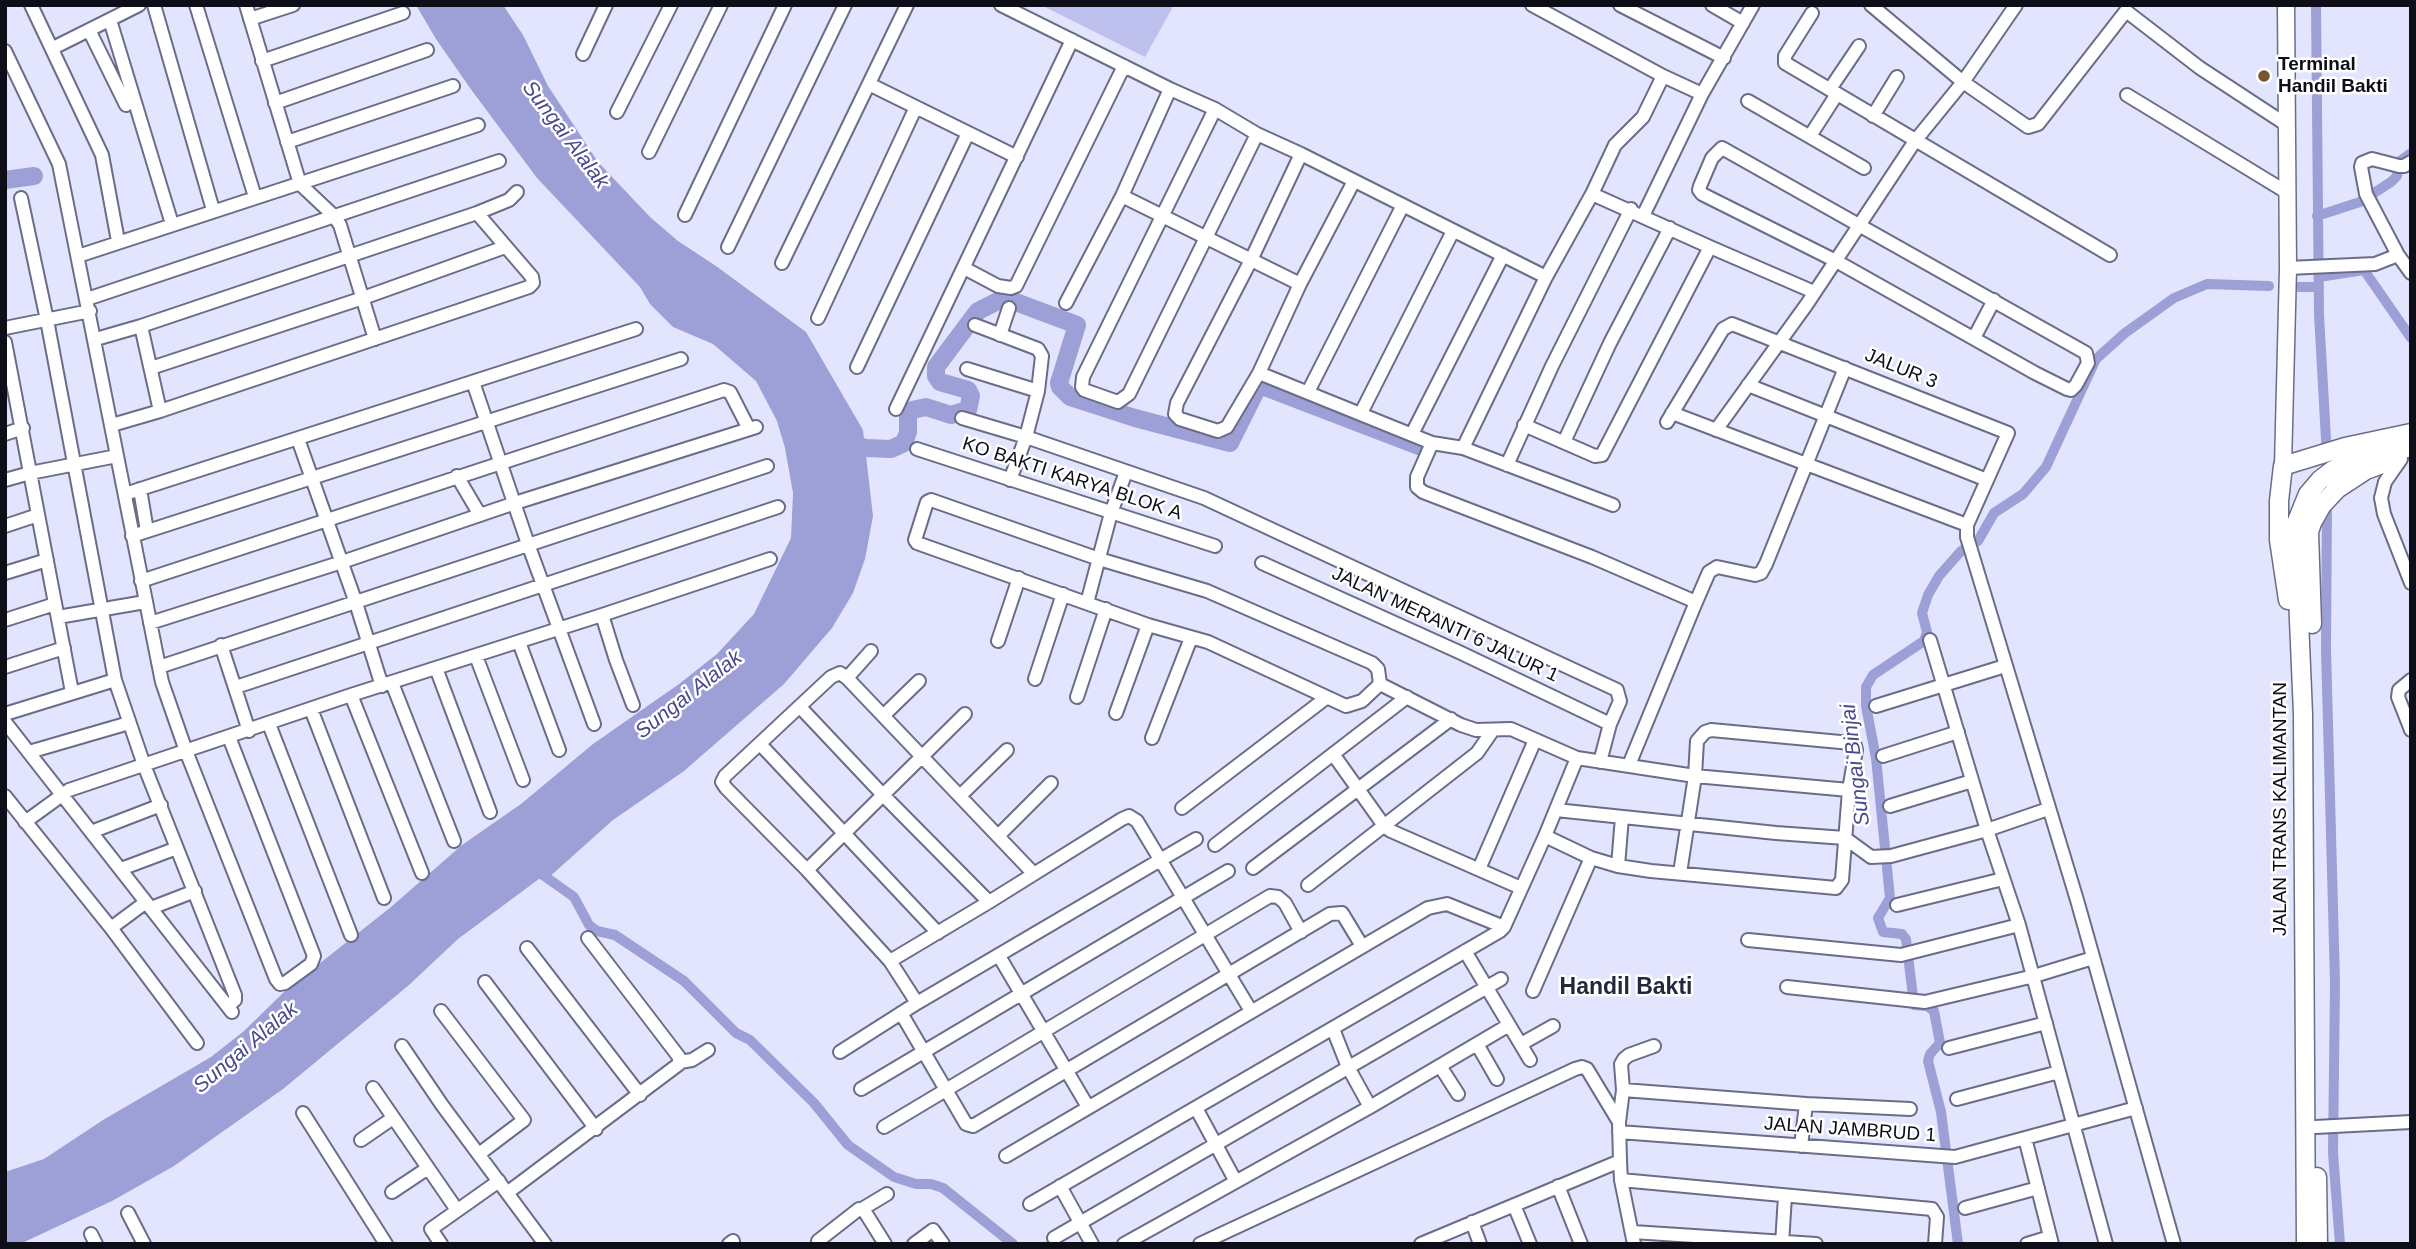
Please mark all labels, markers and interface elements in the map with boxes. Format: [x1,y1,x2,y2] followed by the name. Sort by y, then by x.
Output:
[2278,54,2388,98] place label: Terminal Handil Bakti
[2256,68,2272,84] marker: Terminal Handil Bakti
[516,76,614,194] water label: Sungai Alalak
[1861,344,1941,394] street label: JALUR 3
[959,433,1185,525] street label: KO BAKTI KARYA BLOK A
[1328,562,1562,688] street label: JALAN MERANTI 6 JALUR 1
[631,646,747,744] water label: Sungai Alalak
[2270,682,2292,936] street label: JALAN TRANS KALIMANTAN
[1836,703,1876,827] water label: Sungai Binjai
[1560,974,1692,1002] district label: Handil Bakti
[189,997,303,1099] water label: Sungai Alalak
[1763,1113,1937,1147] street label: JALAN JAMBRUD 1

